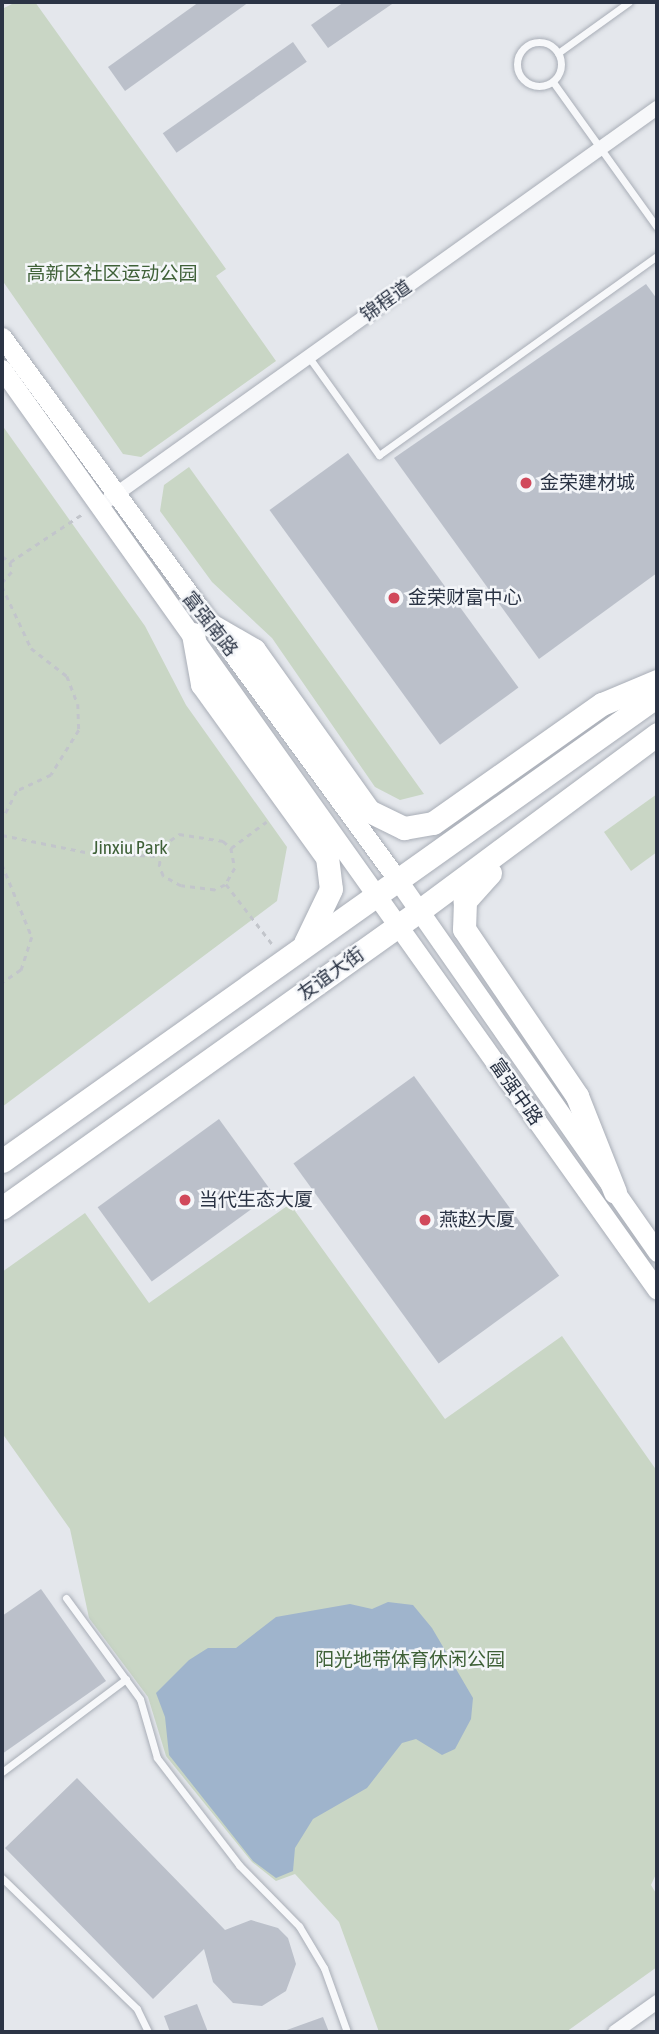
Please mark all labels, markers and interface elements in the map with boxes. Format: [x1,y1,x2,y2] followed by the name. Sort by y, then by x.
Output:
[27,263,197,285] park label: 高新区社区运动公园
[356,275,416,327] street label: 锦程道
[540,472,635,494] place label: 金荣建材城
[518,475,534,491] marker: 金荣建材城
[178,587,242,661] street label: 富强南路
[408,587,522,609] place label: 金荣财富中心
[386,590,402,606] marker: 金荣财富中心
[92,837,168,859] park label: Jinxiu Park
[294,942,368,1006] street label: 友谊大街
[485,1054,547,1130] street label: 富强中路
[199,1189,313,1211] place label: 当代生态大厦
[177,1192,193,1208] marker: 当代生态大厦
[439,1209,515,1231] place label: 燕赵大厦
[417,1212,433,1228] marker: 燕赵大厦
[315,1649,505,1671] park label: 阳光地带体育休闲公园

